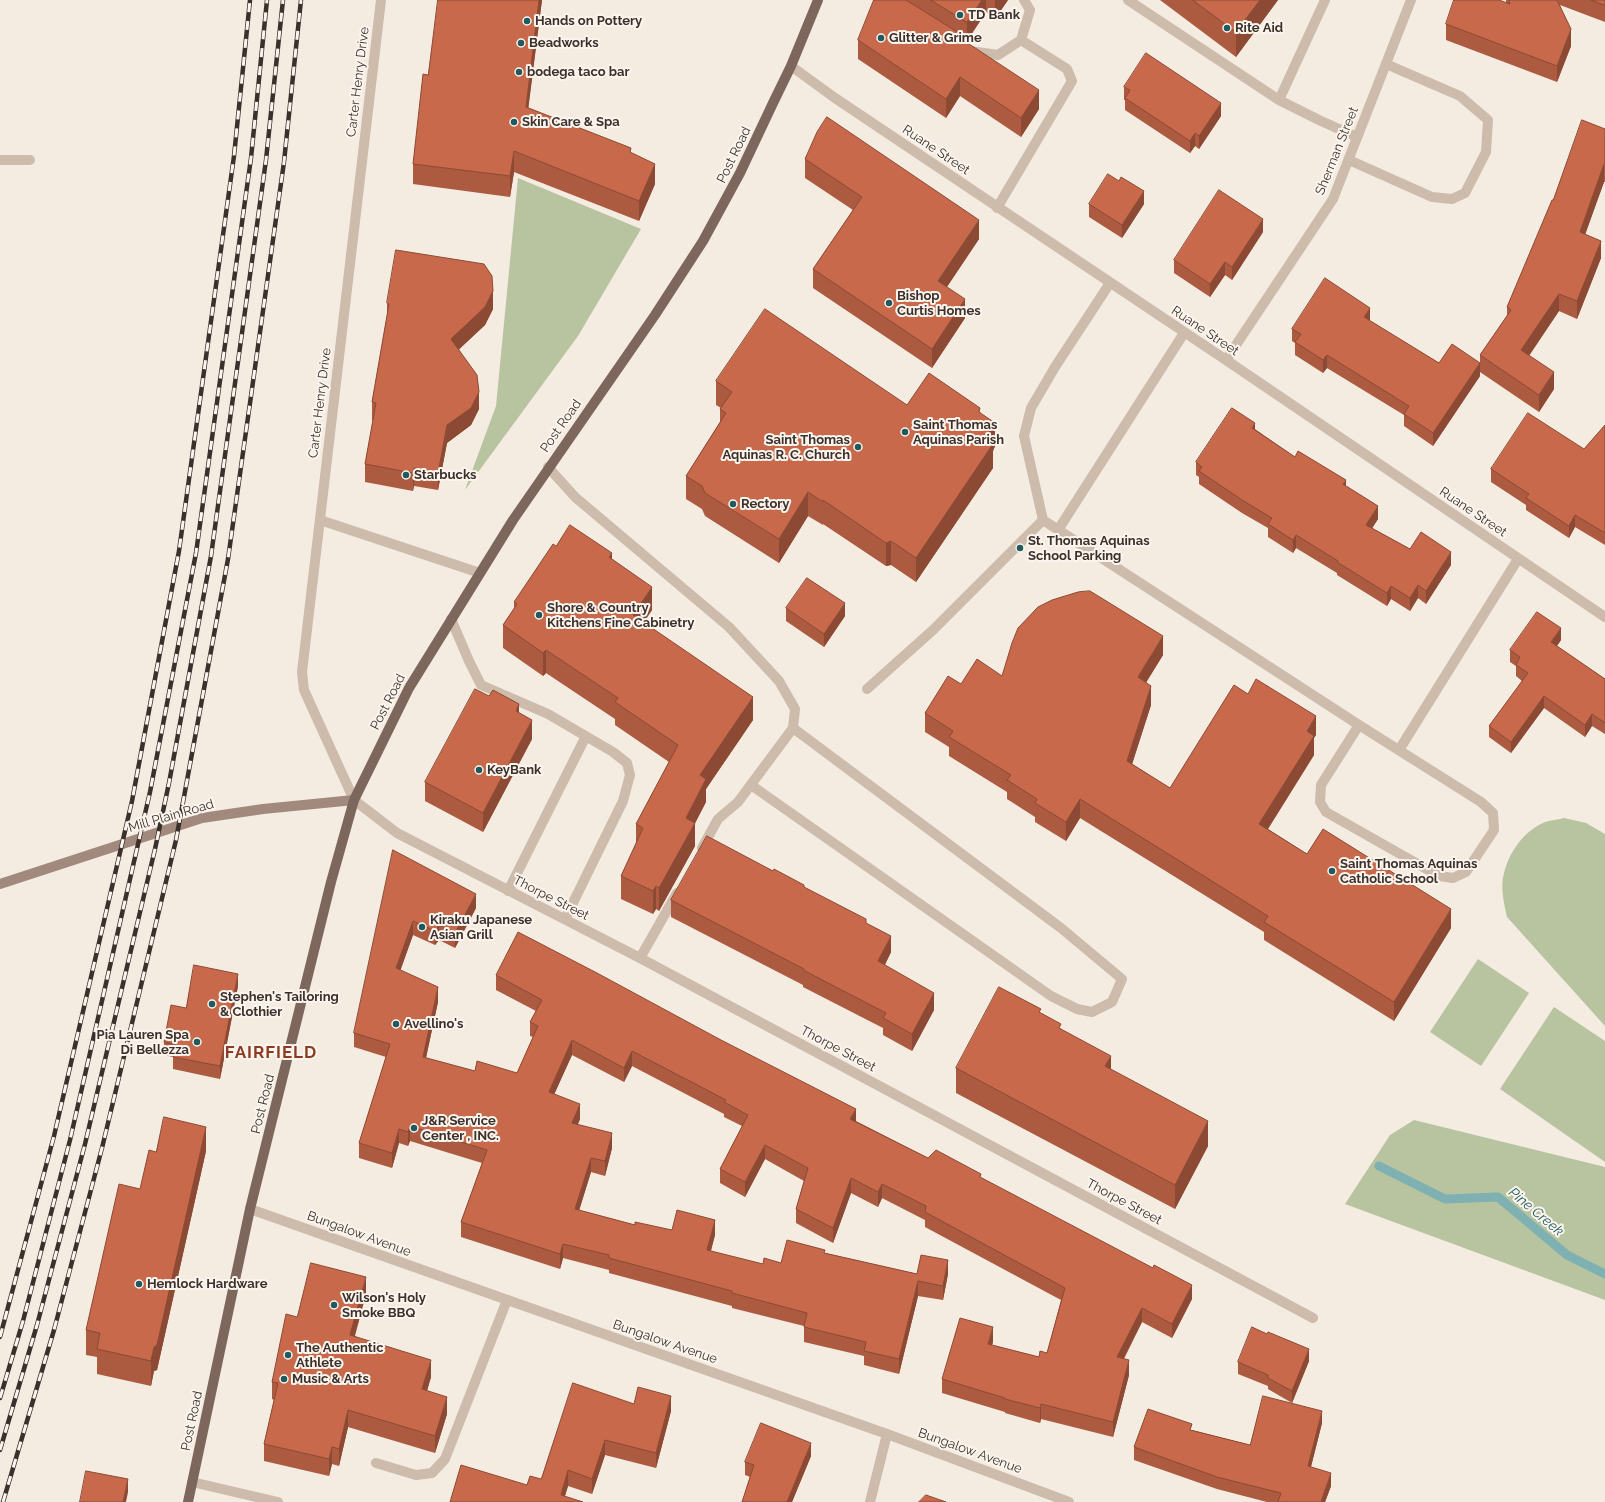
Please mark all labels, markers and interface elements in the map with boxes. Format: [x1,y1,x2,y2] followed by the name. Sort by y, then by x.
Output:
[968,7,1020,23] place label: TD Bank
[955,10,965,20] marker: TD Bank
[535,13,642,29] place label: Hands on Pottery
[522,16,532,26] marker: Hands on Pottery
[1235,20,1283,36] place label: Rite Aid
[1222,23,1232,33] marker: Rite Aid
[343,26,373,138] street label: Carter Henry Drive
[889,30,982,46] place label: Glitter & Grime
[876,33,886,43] marker: Glitter & Grime
[529,35,599,51] place label: Beadworks
[516,38,526,48] marker: Beadworks
[527,64,630,80] place label: bodega taco bar
[514,67,524,77] marker: bodega taco bar
[1312,105,1362,197] street label: Sherman Street
[522,114,620,130] place label: Skin Care & Spa
[509,117,519,127] marker: Skin Care & Spa
[899,122,973,178] street label: Ruane Street
[714,124,754,186] street label: Post Road
[897,288,981,319] place label: Bishop Curtis Homes
[884,298,894,308] marker: Bishop Curtis Homes
[1168,303,1242,359] street label: Ruane Street
[305,347,335,459] street label: Carter Henry Drive
[537,397,585,455] street label: Post Road
[913,417,1004,448] place label: Saint Thomas Aquinas Parish
[900,427,910,437] marker: Saint Thomas Aquinas Parish
[722,432,850,463] place label: Saint Thomas Aquinas R. C. Church
[853,442,863,452] marker: Saint Thomas Aquinas R. C. Church
[414,467,477,483] place label: Starbucks
[401,470,411,480] marker: Starbucks
[1436,484,1510,540] street label: Ruane Street
[741,496,789,512] place label: Rectory
[728,499,738,509] marker: Rectory
[1028,533,1150,564] place label: St. Thomas Aquinas School Parking
[1015,543,1025,553] marker: St. Thomas Aquinas School Parking
[547,600,694,631] place label: Shore & Country Kitchens Fine Cabinetry
[534,610,544,620] marker: Shore & Country Kitchens Fine Cabinetry
[367,671,409,733] street label: Post Road
[487,762,541,778] place label: KeyBank
[474,765,484,775] marker: KeyBank
[126,796,216,836] street label: Mill Plain Road
[1340,856,1477,887] place label: Saint Thomas Aquinas Catholic School
[1327,866,1337,876] marker: Saint Thomas Aquinas Catholic School
[511,872,591,924] street label: Thorpe Street
[430,912,532,943] place label: Kiraku Japanese Asian Grill
[417,922,427,932] marker: Kiraku Japanese Asian Grill
[220,989,339,1020] place label: Stephen's Tailoring & Clothier
[207,999,217,1009] marker: Stephen's Tailoring & Clothier
[404,1016,463,1032] place label: Avellino's
[391,1019,401,1029] marker: Avellino's
[798,1023,878,1075] street label: Thorpe Street
[97,1027,189,1058] place label: Pia Lauren Spa Di Bellezza
[192,1037,202,1047] marker: Pia Lauren Spa Di Bellezza
[225,1043,317,1063] district label: FAIRFIELD
[248,1073,278,1135] street label: Post Road
[422,1113,499,1144] place label: J&R Service Center , INC.
[409,1123,419,1133] marker: J&R Service Center , INC.
[1084,1176,1164,1228] street label: Thorpe Street
[1505,1184,1567,1240] water label: Pine Creek
[305,1208,413,1260] street label: Bungalow Avenue
[147,1276,267,1292] place label: Hemlock Hardware
[134,1279,144,1289] marker: Hemlock Hardware
[342,1290,426,1321] place label: Wilson's Holy Smoke BBQ
[329,1300,339,1310] marker: Wilson's Holy Smoke BBQ
[611,1317,719,1367] street label: Bungalow Avenue
[296,1340,384,1371] place label: The Authentic Athlete
[283,1350,293,1360] marker: The Authentic Athlete
[292,1371,369,1387] place label: Music & Arts
[279,1374,289,1384] marker: Music & Arts
[178,1390,206,1452] street label: Post Road
[916,1425,1024,1477] street label: Bungalow Avenue

